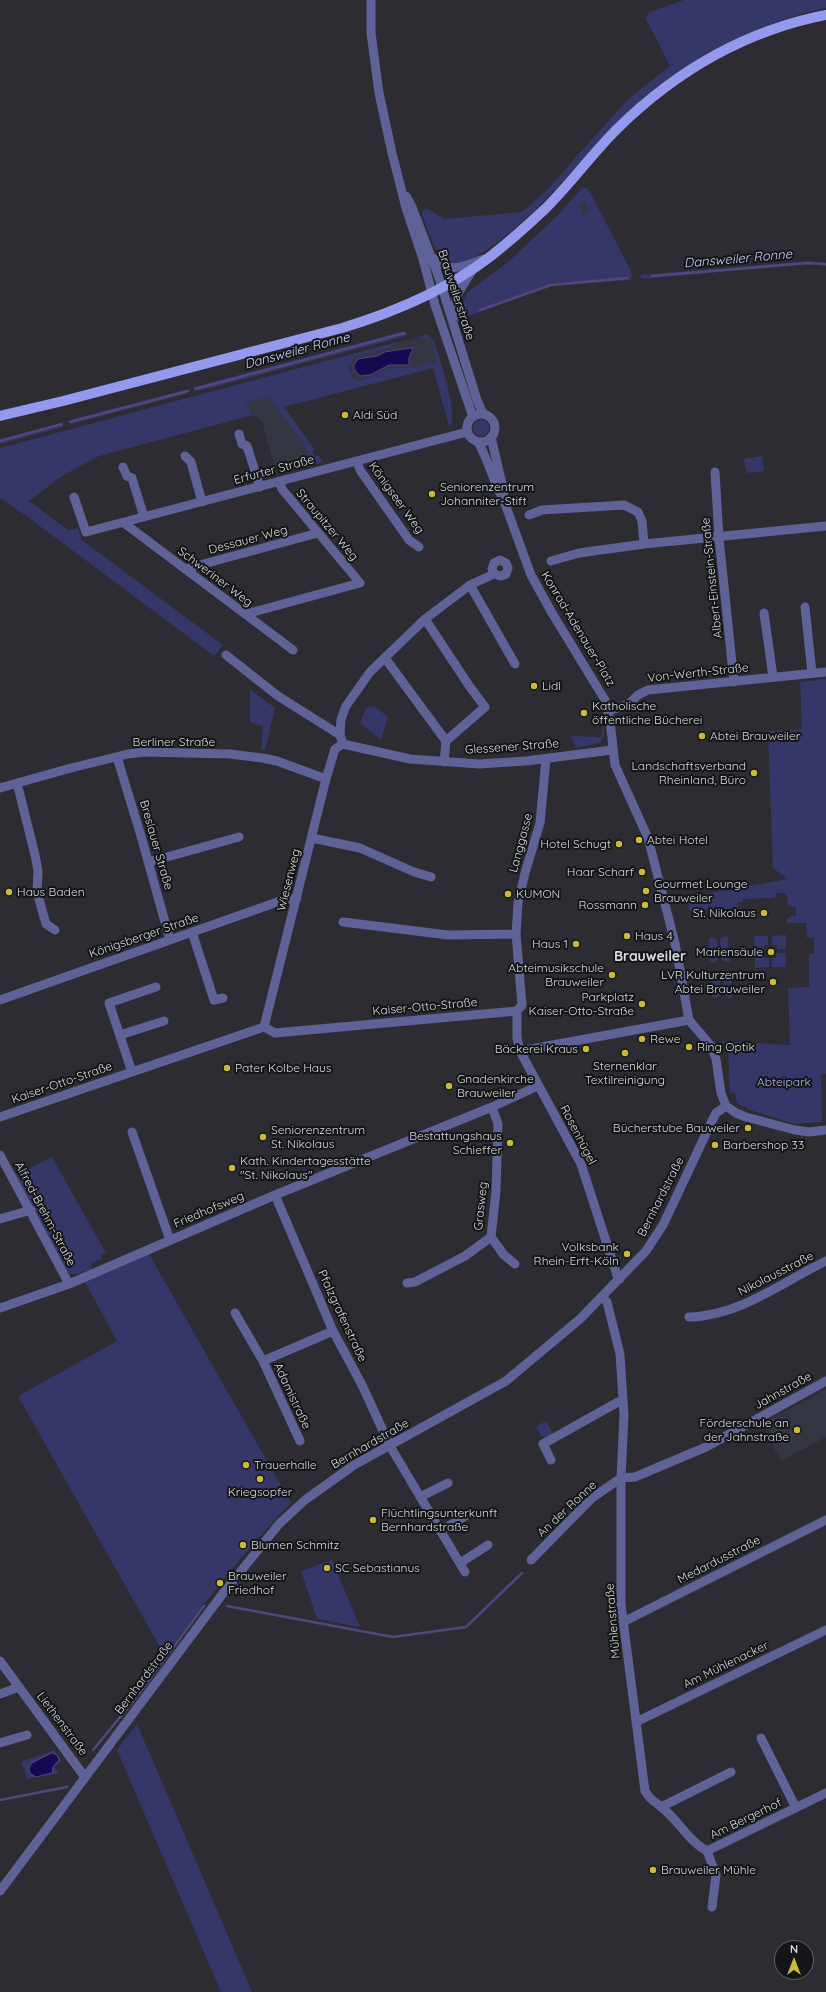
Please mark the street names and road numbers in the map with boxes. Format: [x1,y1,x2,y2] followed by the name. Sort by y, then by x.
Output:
[435,248,477,342] street label: Brauweilerstraße
[232,452,316,488] street label: Erfurter Straße
[365,459,427,537] street label: Königseer Weg
[293,486,361,564] street label: Straupitzer Weg
[698,517,726,639] street label: Albert-Einstein-Straße
[207,523,289,557] street label: Dessauer Weg
[175,544,255,610] street label: Schweriner Weg
[538,569,618,689] street label: Konrad-Adenauer-Platz
[647,661,749,685] street label: Von-Werth-Straße
[133,735,215,749] street label: Berliner Straße
[465,737,559,757] street label: Glessener Straße
[136,799,176,891] street label: Breslauer Straße
[506,812,536,874] street label: Langgasse
[274,847,304,913] street label: Wiesenweg
[87,910,201,962] street label: Königsberger Straße
[372,995,478,1019] street label: Kaiser-Otto-Straße
[10,1059,114,1107] street label: Kaiser-Otto-Straße
[557,1103,599,1167] street label: Rosenhügel
[635,1155,687,1239] street label: Bernhardstraße
[11,1159,79,1269] street label: Alfred-Brehm-Straße
[471,1181,491,1231] street label: Grasweg
[172,1189,246,1231] street label: Friedhofsweg
[736,1249,816,1299] street label: Nikolausstraße
[314,1268,370,1364] street label: Pfalzgrafenstraße
[270,1361,314,1431] street label: Adamistraße
[752,1369,814,1413] street label: Jahnstraße
[329,1416,411,1472] street label: Bernhardstraße
[534,1478,600,1540] street label: An der Ronne
[675,1533,763,1587] street label: Medardusstraße
[603,1583,623,1659] street label: Mühlenstraße
[681,1638,771,1692] street label: Am Mühlenacker
[112,1639,176,1717] street label: Bernhardstraße
[33,1689,91,1759] street label: Liethenstraße
[708,1795,784,1843] street label: Am Bergerhof

